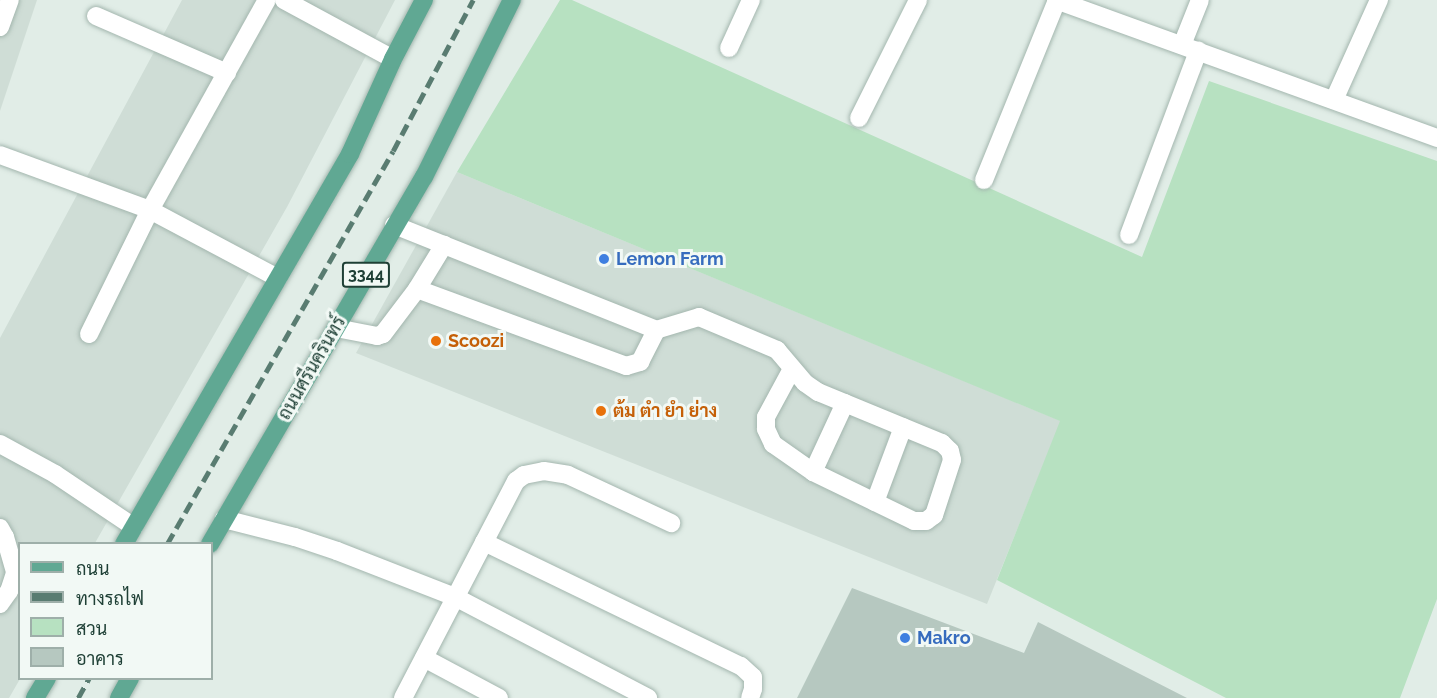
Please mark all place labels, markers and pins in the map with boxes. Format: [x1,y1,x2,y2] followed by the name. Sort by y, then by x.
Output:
[616,248,724,270] place label: Lemon Farm
[597,252,611,266] marker: Lemon Farm
[448,330,504,352] place label: Scoozi
[429,334,443,348] marker: Scoozi
[613,400,717,422] place label: ต้ม ตำ ยำ ย่าง
[594,404,608,418] marker: ต้ม ตำ ยำ ย่าง
[917,627,971,649] place label: Makro
[898,631,912,645] marker: Makro

